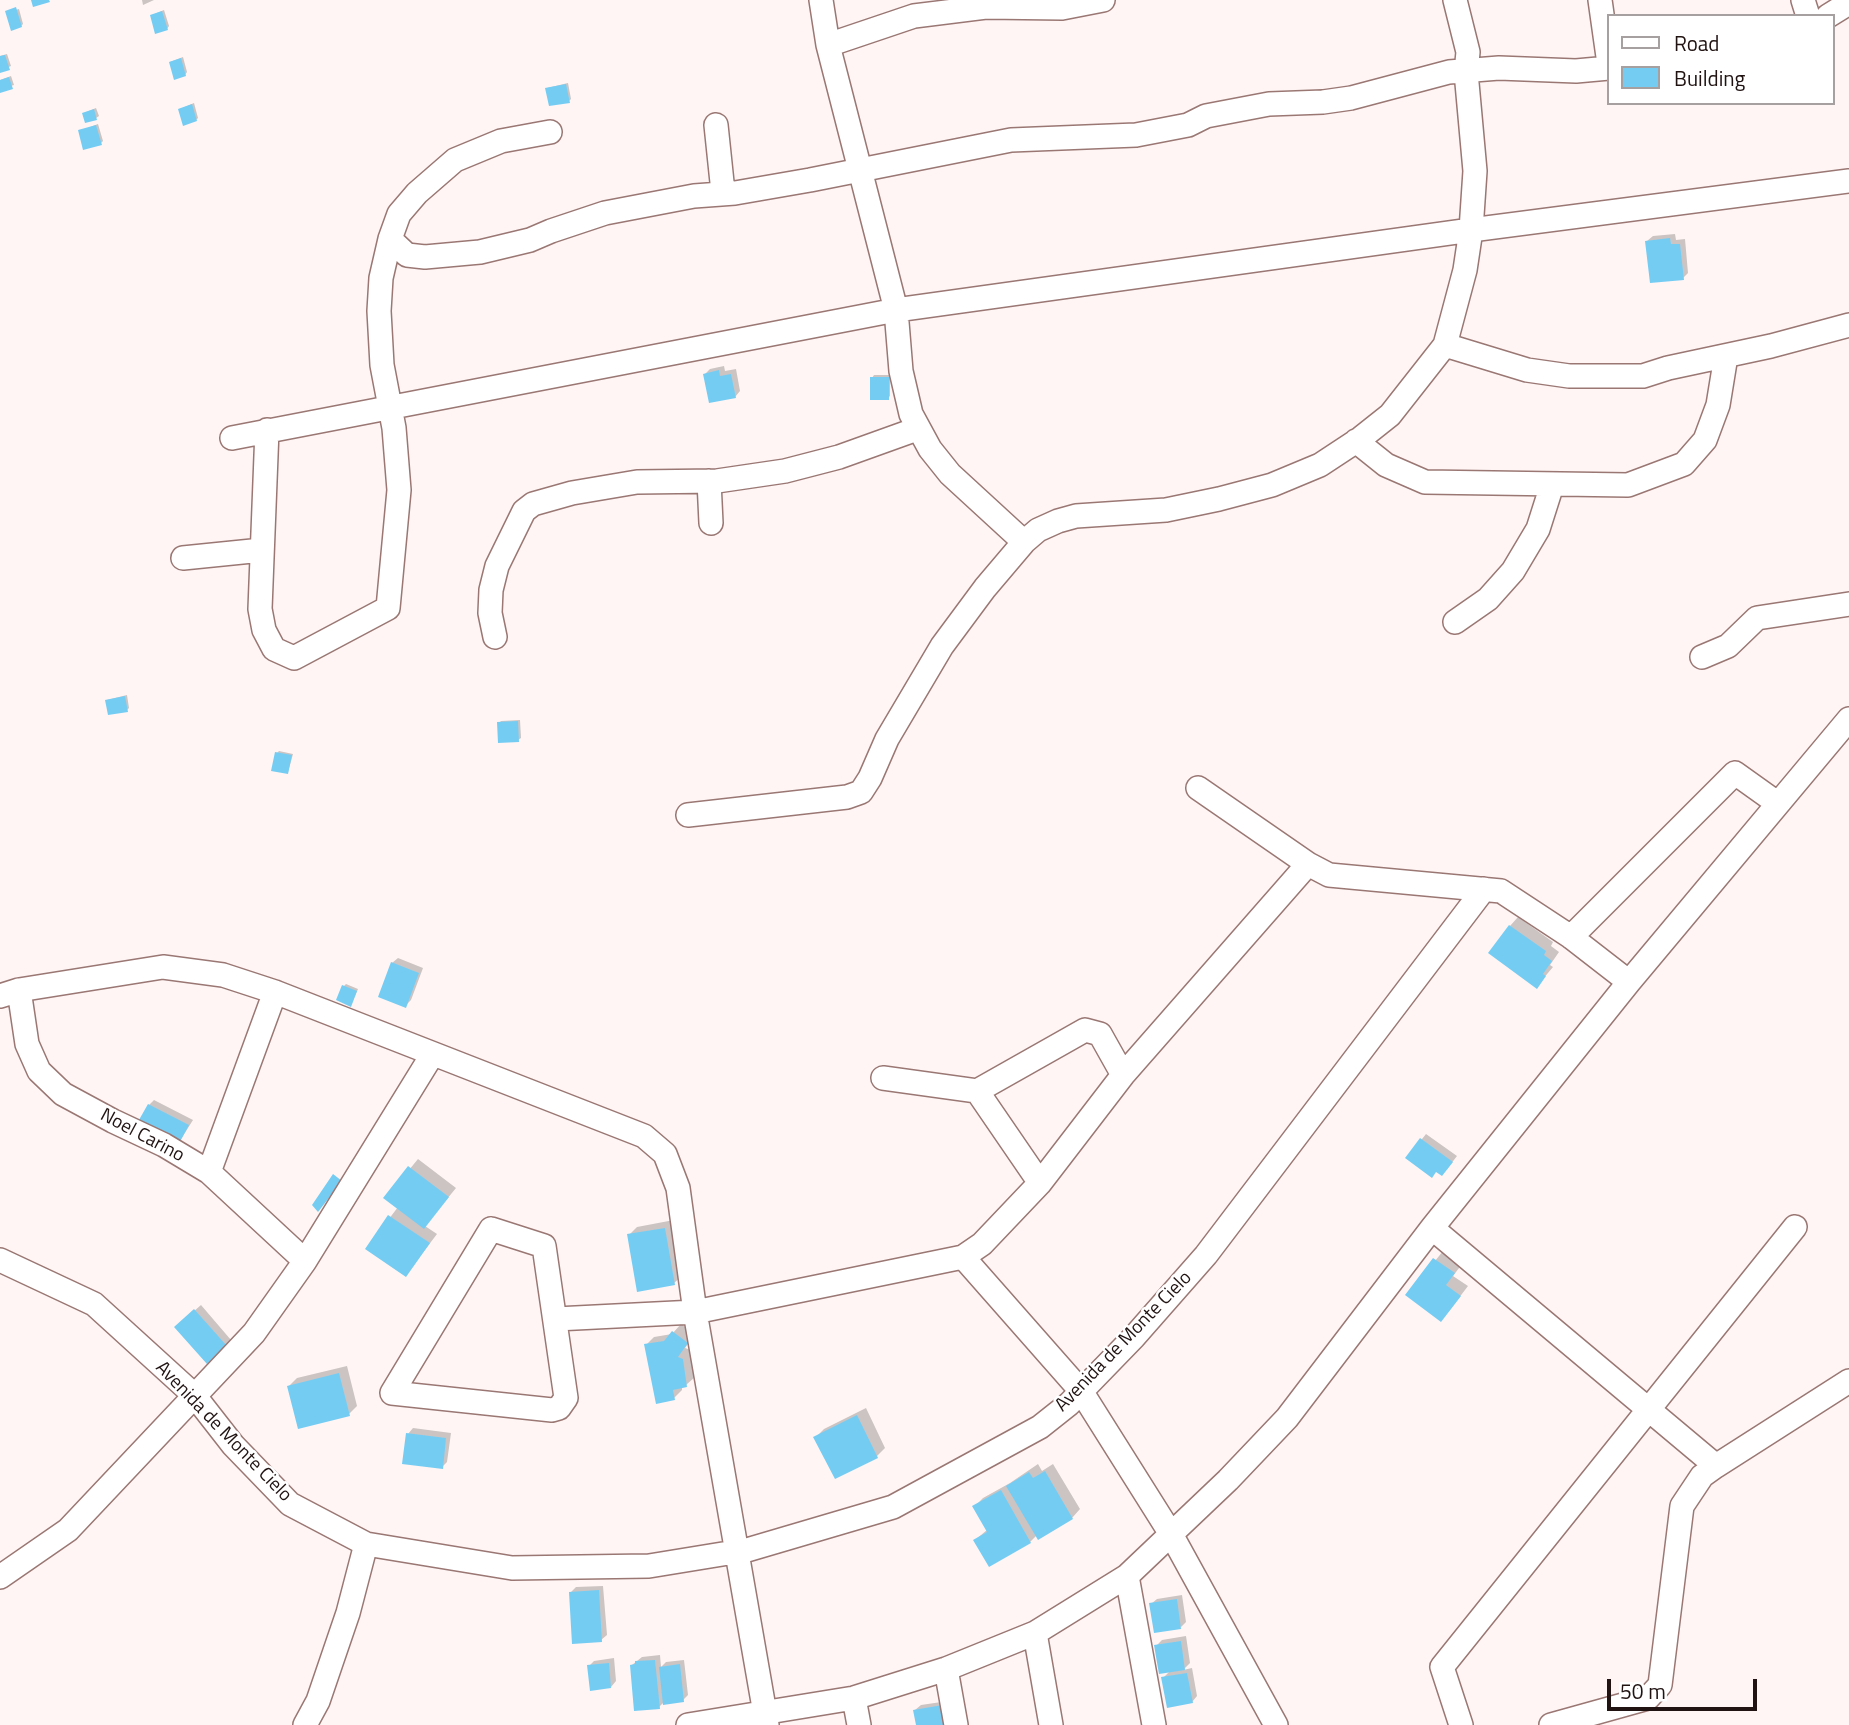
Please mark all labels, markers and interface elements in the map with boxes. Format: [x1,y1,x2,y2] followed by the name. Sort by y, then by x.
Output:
[1608,14,1835,105] legend
[1674,27,1719,59] text: Road
[1674,62,1745,94] text: Building
[96,1104,188,1168] street label: Noel Carino
[1051,1267,1197,1417] street label: Avenida de Monte Cielo
[150,1357,296,1507] street label: Avenida de Monte Cielo
[1611,1666,1762,1710] scale bar
[1620,1675,1666,1707] text: 50 m

